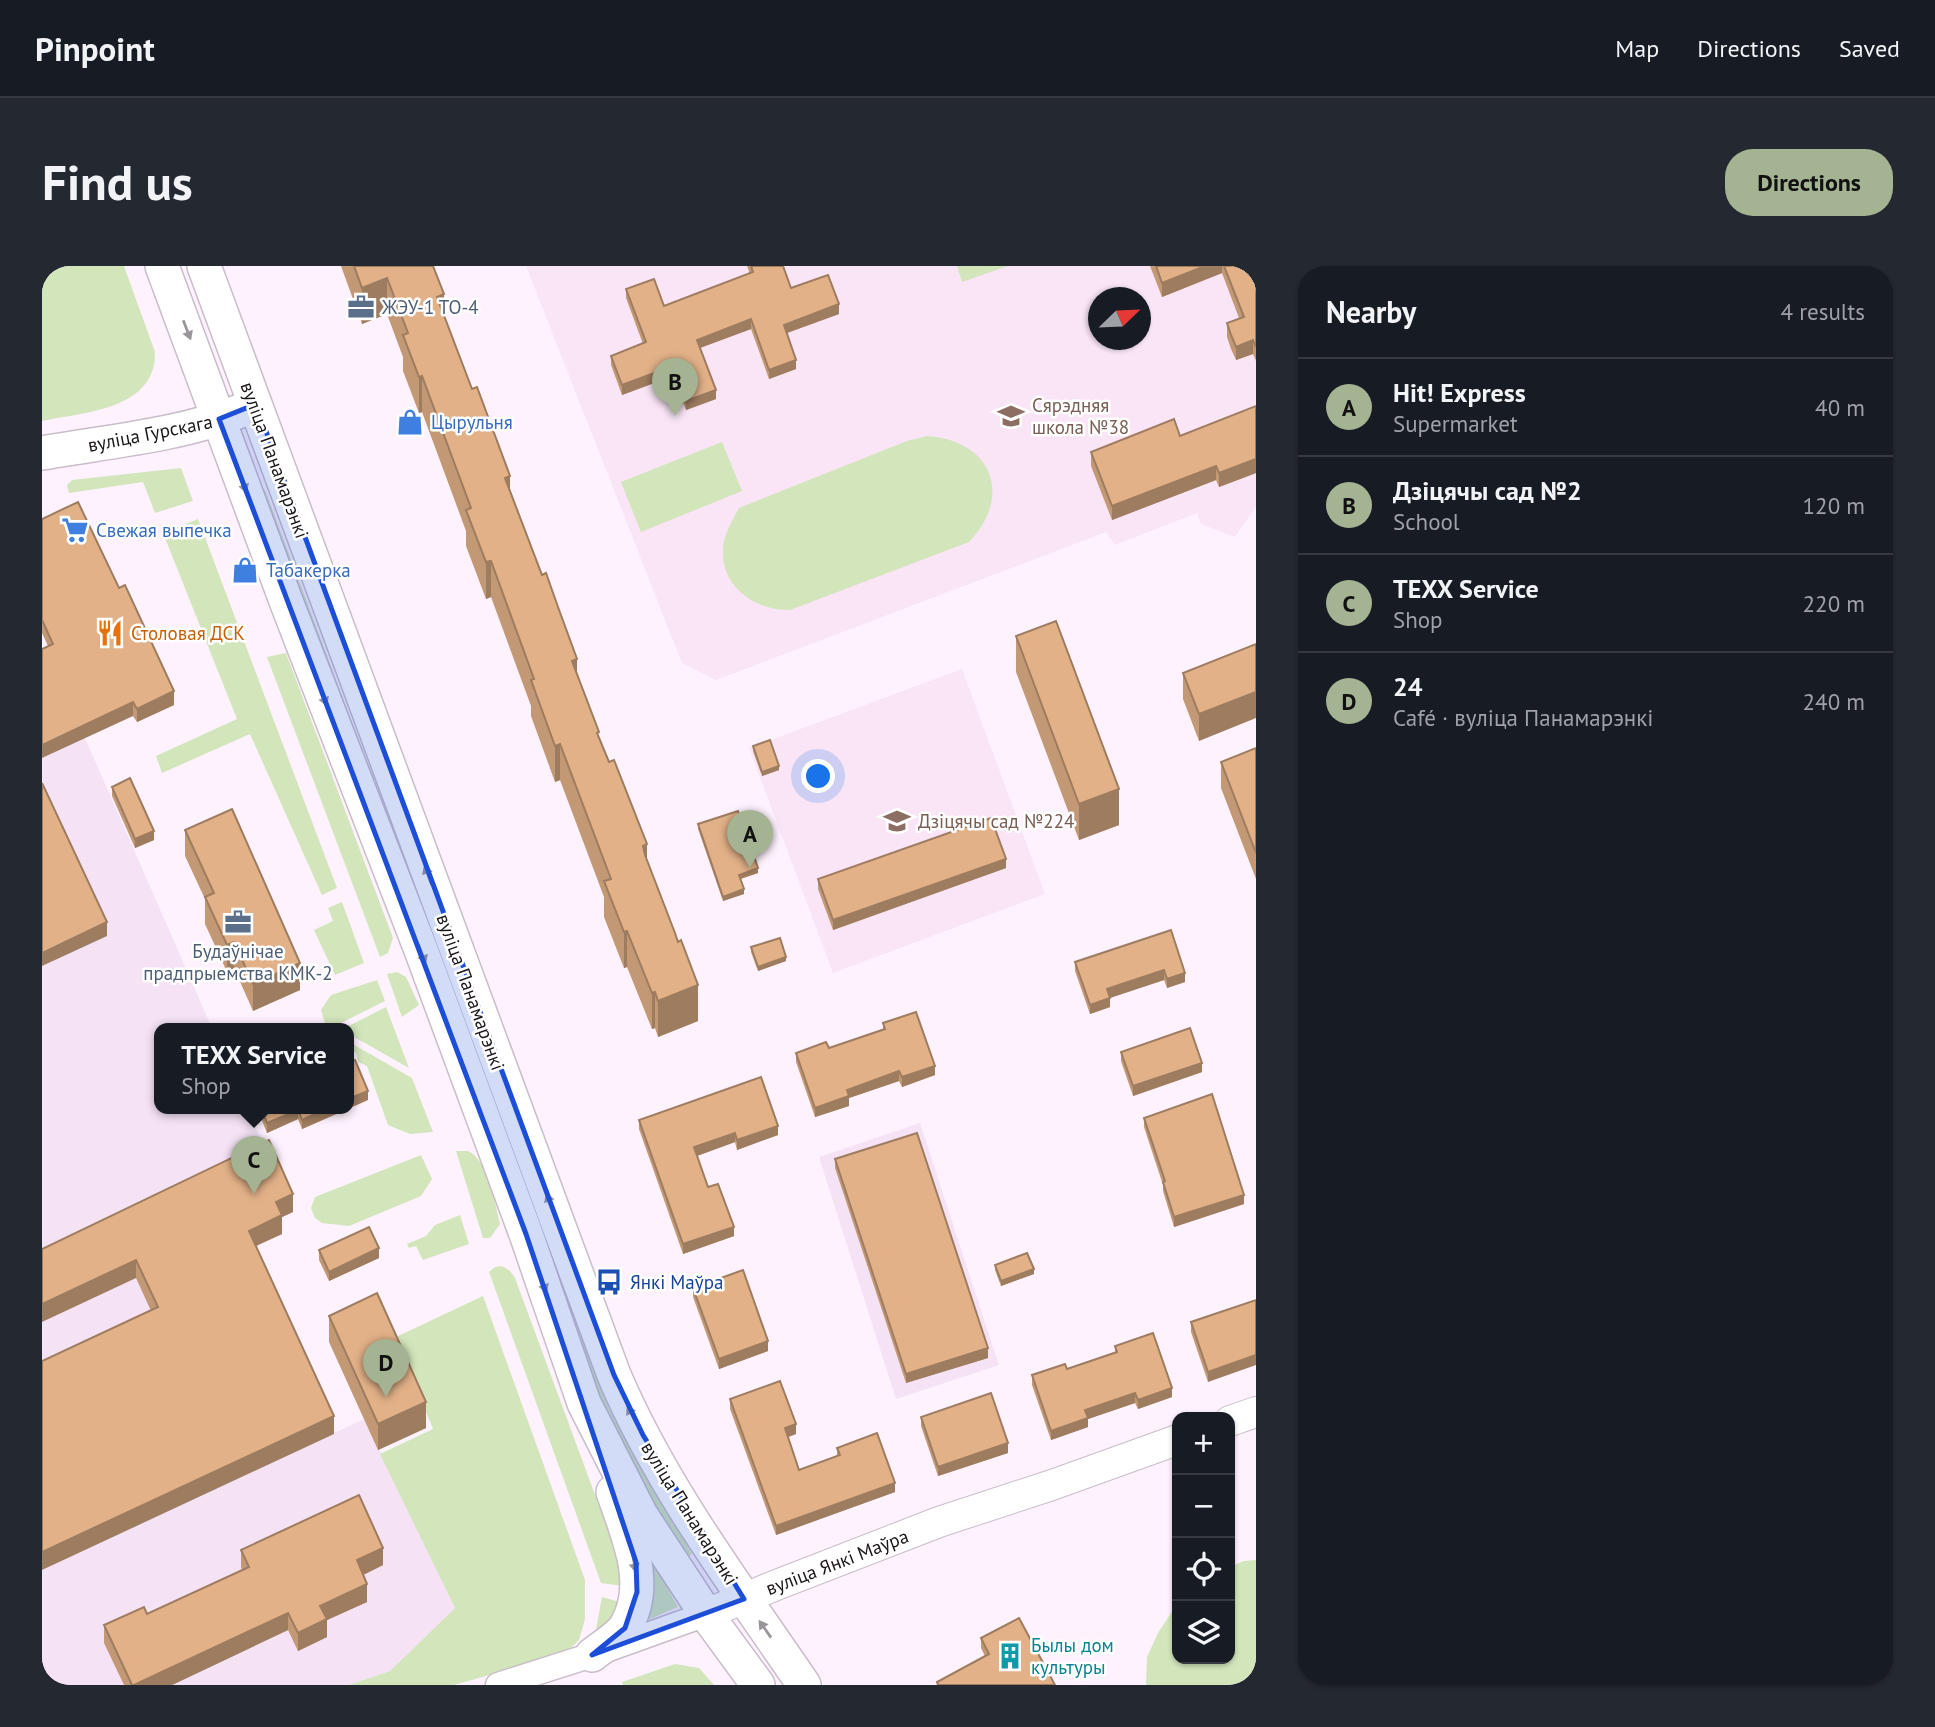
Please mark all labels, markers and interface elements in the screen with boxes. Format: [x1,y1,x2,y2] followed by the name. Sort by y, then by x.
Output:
[35,27,155,70] text: Pinpoint
[1615,33,1659,64] text: Map
[1697,33,1801,64] text: Directions
[1839,33,1900,64] text: Saved
[1725,149,1893,216] button: Directions
[42,150,193,214] text: Find us
[1088,287,1151,350] north arrow
[346,292,376,322] office icon: ЖЭУ-1 ТО-4
[1326,292,1416,331] text: Nearby
[381,295,479,319] place label: ЖЭУ-1 ТО-4
[1781,297,1865,326] text: 4 results
[181,319,192,340] one-way arrow
[652,358,698,416] pin: B
[1393,376,1526,409] text: Hit! Express
[236,379,314,541] street label: вуліца Панамарэнкі
[1032,393,1129,439] place label: Сярэдняя школа №38
[1342,393,1356,422] text: A
[1815,393,1865,422] text: 40 m
[996,401,1026,431] school or university icon: Сярэдняя школа №38
[395,407,425,437] shop icon: Цырульня
[86,409,214,457] street label: вуліца Гурскага
[1393,409,1518,438] text: Supermarket
[431,410,513,434] place label: Цырульня
[237,473,248,494] one-way arrow
[1393,474,1582,507] text: Дзіцячы сад №2
[1342,491,1356,520] text: B
[1803,491,1865,520] text: 120 m
[1393,507,1460,536] text: School
[60,515,90,545] supermarket icon: Свежая выпечка
[96,518,232,542] place label: Свежая выпечка
[230,555,260,585] shop icon: Табакерка
[266,558,351,582] place label: Табакерка
[1393,572,1539,605] text: TEXX Service
[1343,589,1355,618] text: C
[1803,589,1865,618] text: 220 m
[1393,605,1443,634] text: Shop
[95,618,125,648] restaurant icon: Столовая ДСК
[131,621,245,645] place label: Столовая ДСК
[1393,670,1422,703] text: 24
[318,686,329,707] one-way arrow
[1342,687,1356,716] text: D
[1803,687,1865,716] text: 240 m
[1393,703,1653,732] text: Café · вуліца Панамарэнкі
[801,759,835,793] your location
[882,806,912,836] school or university icon: Дзіцячы сад №224
[918,809,1074,833] place label: Дзіцячы сад №224
[727,810,773,868] pin: A
[422,865,433,886] one-way arrow
[223,907,253,937] office icon: Будаўнічае прадпрыемства КМК-2
[432,911,510,1073] street label: вуліца Панамарэнкі
[143,939,333,985] place label: Будаўнічае прадпрыемства КМК-2
[417,944,428,965] one-way arrow
[154,1023,354,1114] popup
[181,1038,327,1071] text: TEXX Service
[181,1071,231,1100] text: Shop
[231,1136,277,1194] pin: C
[544,1192,555,1213] one-way arrow
[594,1267,624,1297] bus stop icon: Янкі Маўра
[630,1270,723,1294] place label: Янкі Маўра
[538,1272,549,1293] one-way arrow
[363,1339,409,1397] pin: D
[626,1405,638,1425] one-way arrow
[1172,1412,1235,1664] map controls
[1172,1412,1235,1475] button: +
[636,1437,744,1589] street label: вуліца Панамарэнкі
[1172,1475,1235,1538] button: −
[762,1524,912,1600] street label: вуліца Янкі Маўра
[1172,1538,1235,1601] button: locate
[629,1551,640,1573] one-way arrow
[1172,1601,1235,1664] button: layers
[759,1619,772,1638] one-way arrow
[1031,1633,1114,1679] place label: Былы дом культуры
[995,1641,1025,1671] building icon: Былы дом культуры

